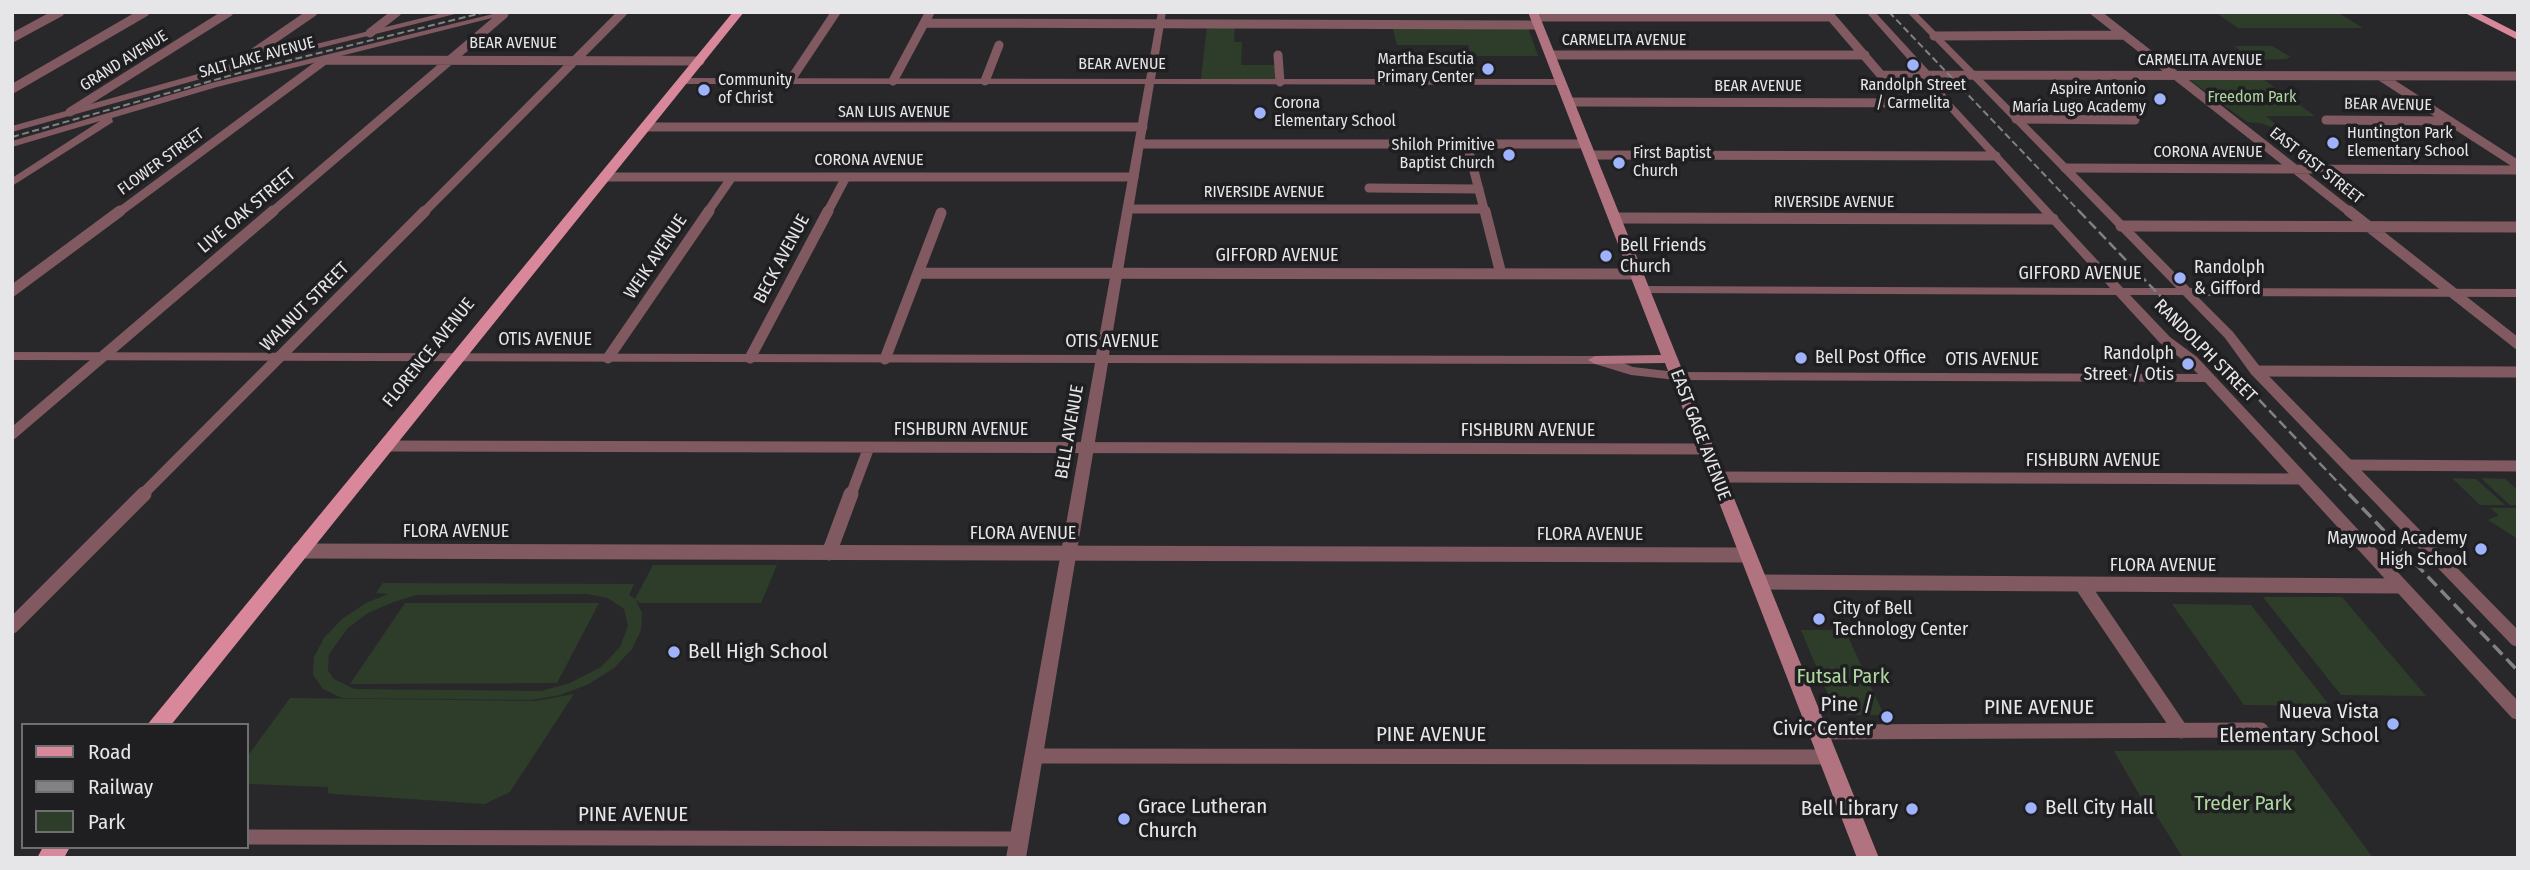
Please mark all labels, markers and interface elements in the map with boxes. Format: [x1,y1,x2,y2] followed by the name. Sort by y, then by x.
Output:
[77,26,171,96] street label: GRAND AVENUE
[1562,31,1686,51] street label: CARMELITA AVENUE
[197,33,317,83] street label: SALT LAKE AVENUE
[469,34,557,54] street label: BEAR AVENUE
[1377,50,1474,88] place label: Martha Escutia Primary Center
[2138,51,2262,71] street label: CARMELITA AVENUE
[1078,55,1166,75] street label: BEAR AVENUE
[1905,57,1921,73] marker: Randolph Street / Carmelita
[1480,61,1496,77] marker: Martha Escutia Primary Center
[718,71,792,109] place label: Community of Christ
[1860,76,1966,114] place label: Randolph Street / Carmelita
[1714,77,1802,97] street label: BEAR AVENUE
[2012,80,2146,118] place label: Aspire Antonio María Lugo Academy
[696,82,712,98] marker: Community of Christ
[2208,88,2296,108] park label: Freedom Park
[2152,91,2168,107] marker: Aspire Antonio María Lugo Academy
[1274,94,1396,132] place label: Corona Elementary School
[2344,95,2432,115] street label: BEAR AVENUE
[838,103,950,123] street label: SAN LUIS AVENUE
[1252,105,1268,121] marker: Corona Elementary School
[114,124,208,200] street label: FLOWER STREET
[2266,124,2366,208] street label: EAST 61ST STREET
[2347,124,2469,162] place label: Huntington Park Elementary School
[2325,135,2341,151] marker: Huntington Park Elementary School
[1392,136,1495,174] place label: Shiloh Primitive Baptist Church
[2154,143,2262,163] street label: CORONA AVENUE
[1633,144,1711,182] place label: First Baptist Church
[1501,147,1517,163] marker: Shiloh Primitive Baptist Church
[815,151,923,171] street label: CORONA AVENUE
[1611,155,1627,171] marker: First Baptist Church
[194,164,300,258] street label: LIVE OAK STREET
[1204,183,1324,203] street label: RIVERSIDE AVENUE
[1774,193,1894,213] street label: RIVERSIDE AVENUE
[620,211,692,303] street label: WEIK AVENUE
[750,211,814,307] street label: BECK AVENUE
[1620,235,1706,278] place label: Bell Friends Church
[1215,245,1339,267] street label: GIFFORD AVENUE
[1598,248,1614,264] marker: Bell Friends Church
[2194,257,2265,300] place label: Randolph & Gifford
[256,258,354,356] street label: WALNUT STREET
[2018,263,2142,285] street label: GIFFORD AVENUE
[2172,270,2188,286] marker: Randolph & Gifford
[378,294,480,412] street label: FLORENCE AVENUE
[2149,295,2261,407] street label: RANDOLPH STREET
[498,329,592,351] street label: OTIS AVENUE
[1065,331,1159,353] street label: OTIS AVENUE
[2083,343,2174,386] place label: Randolph Street / Otis
[1815,347,1926,369] place label: Bell Post Office
[1945,349,2039,371] street label: OTIS AVENUE
[1793,350,1809,366] marker: Bell Post Office
[2180,356,2196,372] marker: Randolph Street / Otis
[1665,367,1735,503] street label: EAST GAGE AVENUE
[1051,383,1089,481] street label: BELL AVENUE
[894,419,1028,441] street label: FISHBURN AVENUE
[1461,420,1595,442] street label: FISHBURN AVENUE
[2026,450,2160,472] street label: FISHBURN AVENUE
[403,521,509,543] street label: FLORA AVENUE
[970,523,1076,545] street label: FLORA AVENUE
[1537,524,1643,546] street label: FLORA AVENUE
[2327,528,2467,570] place label: Maywood Academy High School
[2473,541,2489,557] marker: Maywood Academy High School
[2110,555,2216,577] street label: FLORA AVENUE
[1833,598,1968,640] place label: City of Bell Technology Center
[1811,611,1827,627] marker: City of Bell Technology Center
[688,639,828,665] place label: Bell High School
[666,644,682,660] marker: Bell High School
[1797,664,1889,690] park label: Futsal Park
[1773,692,1873,742] place label: Pine / Civic Center
[1984,695,2094,721] street label: PINE AVENUE
[2219,699,2379,749] place label: Nueva Vista Elementary School
[1879,709,1895,725] marker: Pine / Civic Center
[2385,716,2401,732] marker: Nueva Vista Elementary School
[1376,722,1486,748] street label: PINE AVENUE
[21,723,248,849] legend
[88,739,132,765] text: Road
[88,774,153,800] text: Railway
[2194,791,2292,817] park label: Treder Park
[1138,794,1267,844] place label: Grace Lutheran Church
[2045,795,2154,821] place label: Bell City Hall
[1801,796,1898,822] place label: Bell Library
[2023,800,2039,816] marker: Bell City Hall
[1904,801,1920,817] marker: Bell Library
[578,802,688,828] street label: PINE AVENUE
[88,809,125,835] text: Park
[1116,811,1132,827] marker: Grace Lutheran Church

